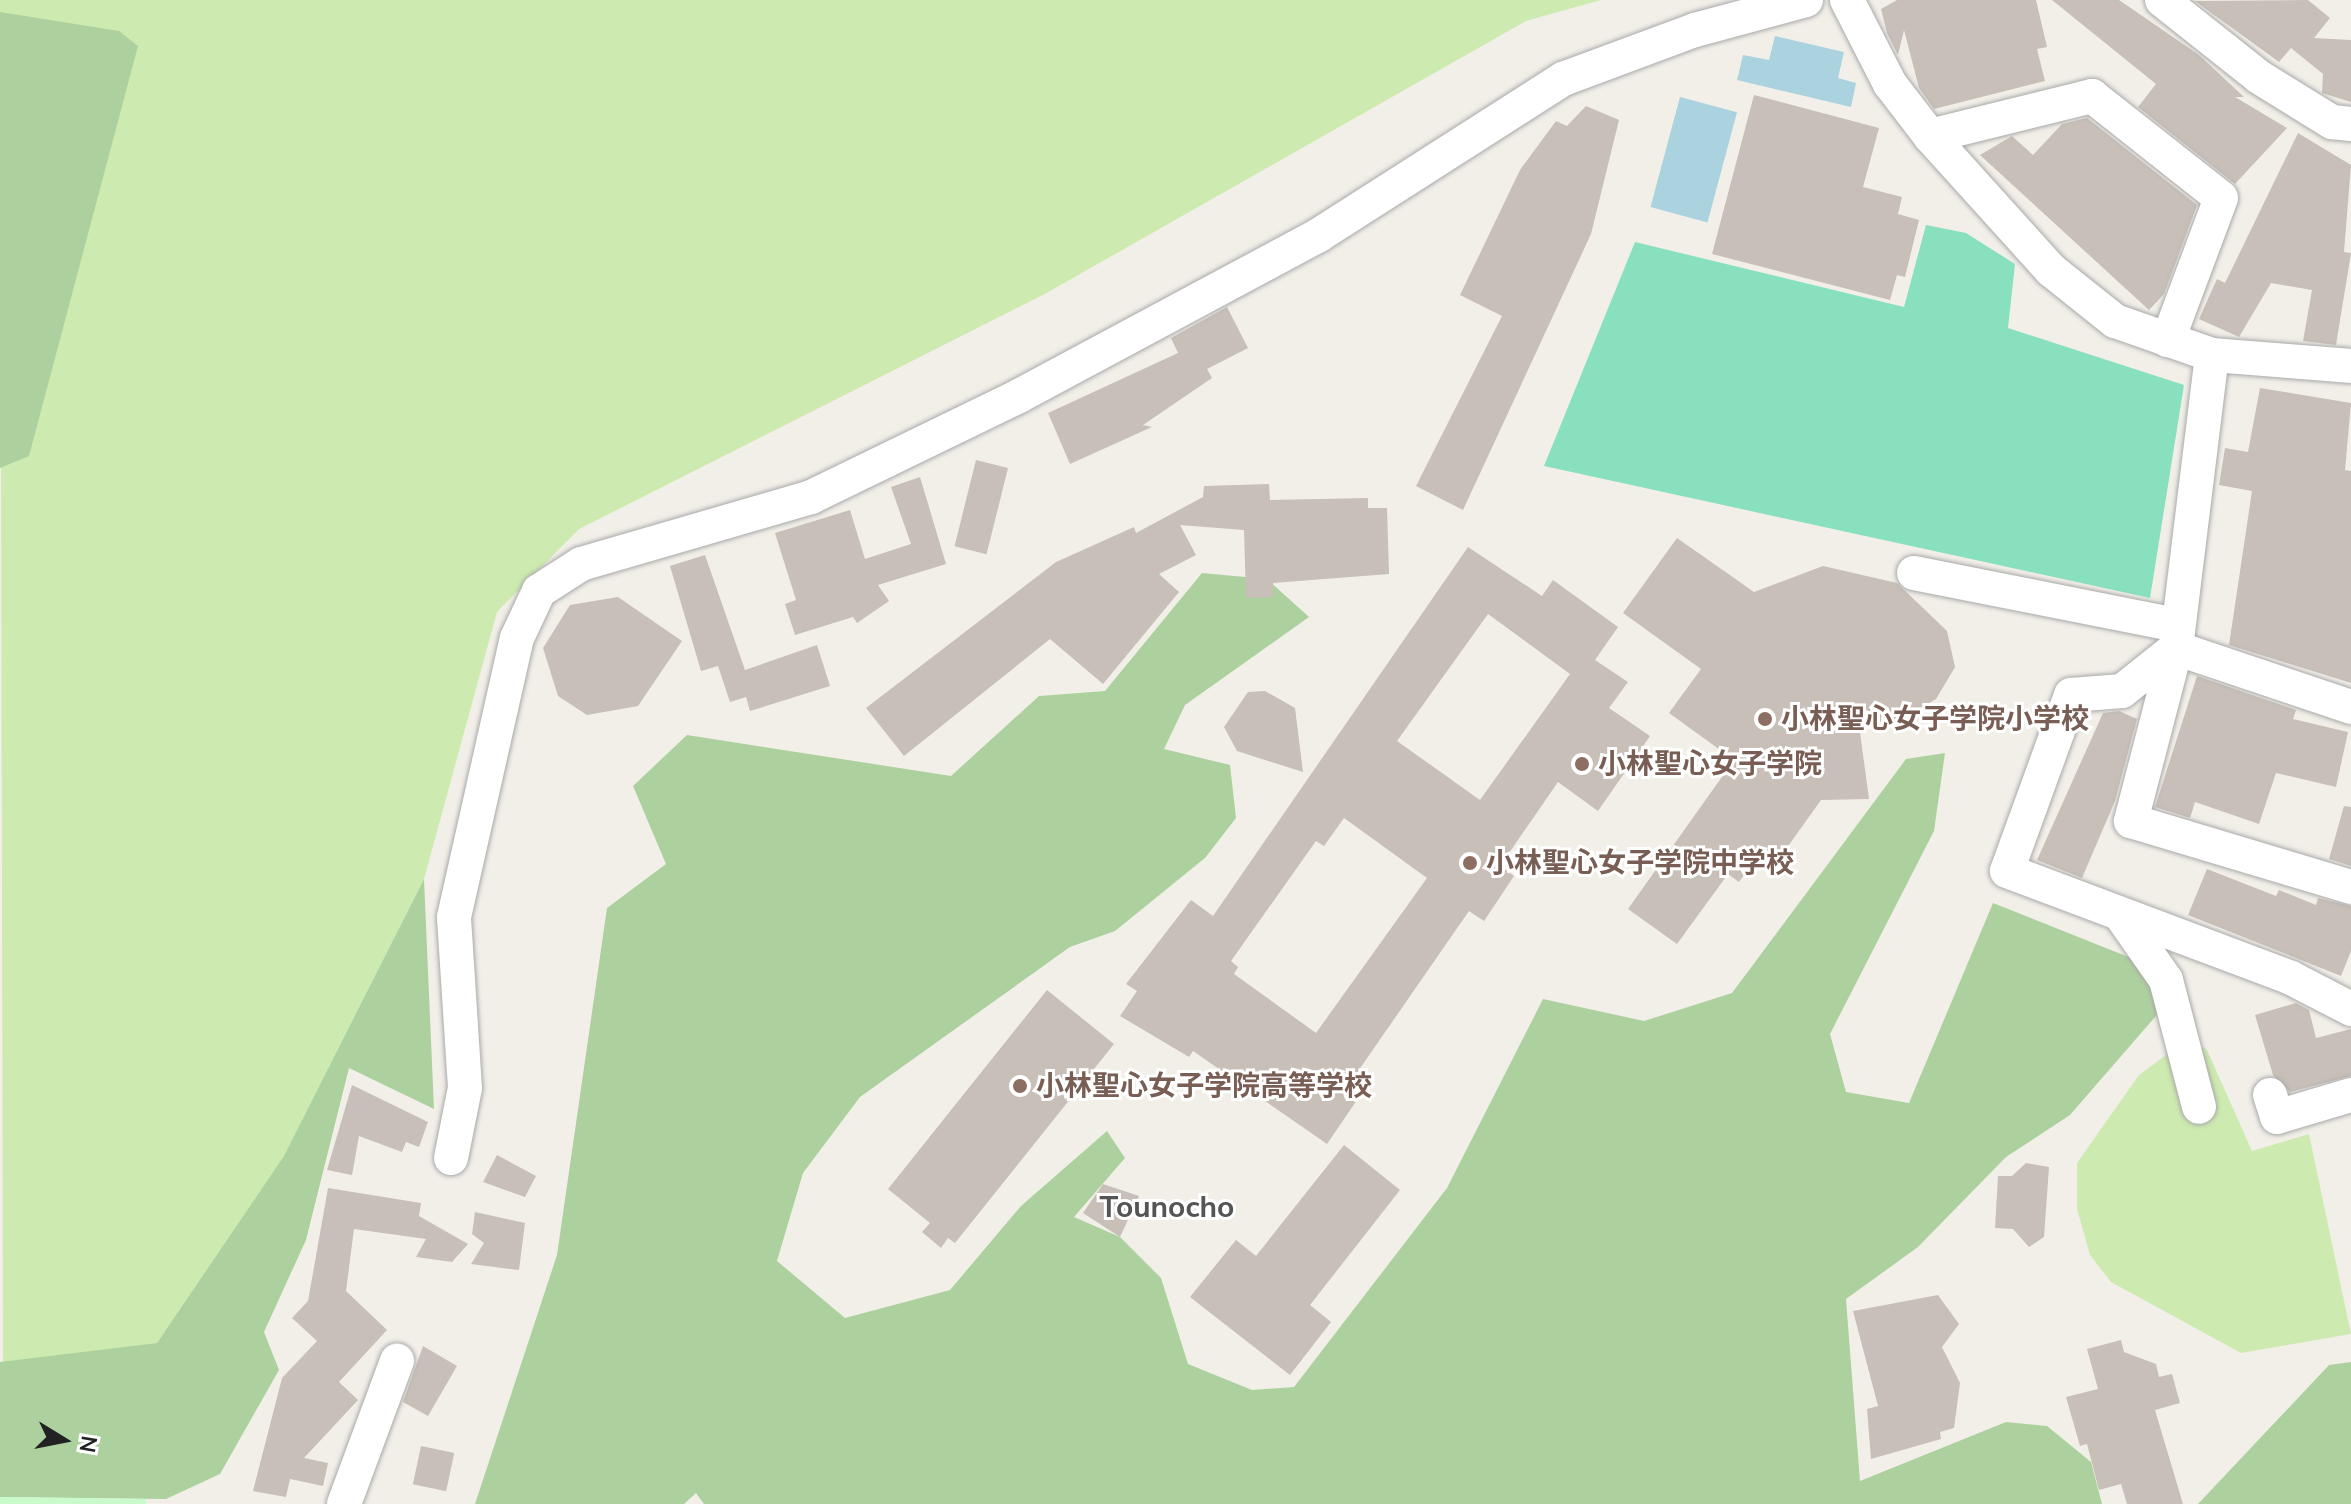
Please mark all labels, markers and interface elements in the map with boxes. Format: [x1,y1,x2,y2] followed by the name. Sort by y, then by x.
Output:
[1781,702,2089,736] place label: 小林聖心女子学院小学校
[1756,710,1774,728] marker: 小林聖心女子学院小学校
[1598,747,1822,781] place label: 小林聖心女子学院
[1573,755,1591,773] marker: 小林聖心女子学院
[1486,846,1794,880] place label: 小林聖心女子学院中学校
[1461,854,1479,872] marker: 小林聖心女子学院中学校
[1036,1069,1372,1103] place label: 小林聖心女子学院高等学校
[1011,1077,1029,1095] marker: 小林聖心女子学院高等学校
[1100,1190,1234,1226] district label: Tounocho
[24,1400,104,1480] north arrow
[71,1433,104,1455] text: N

